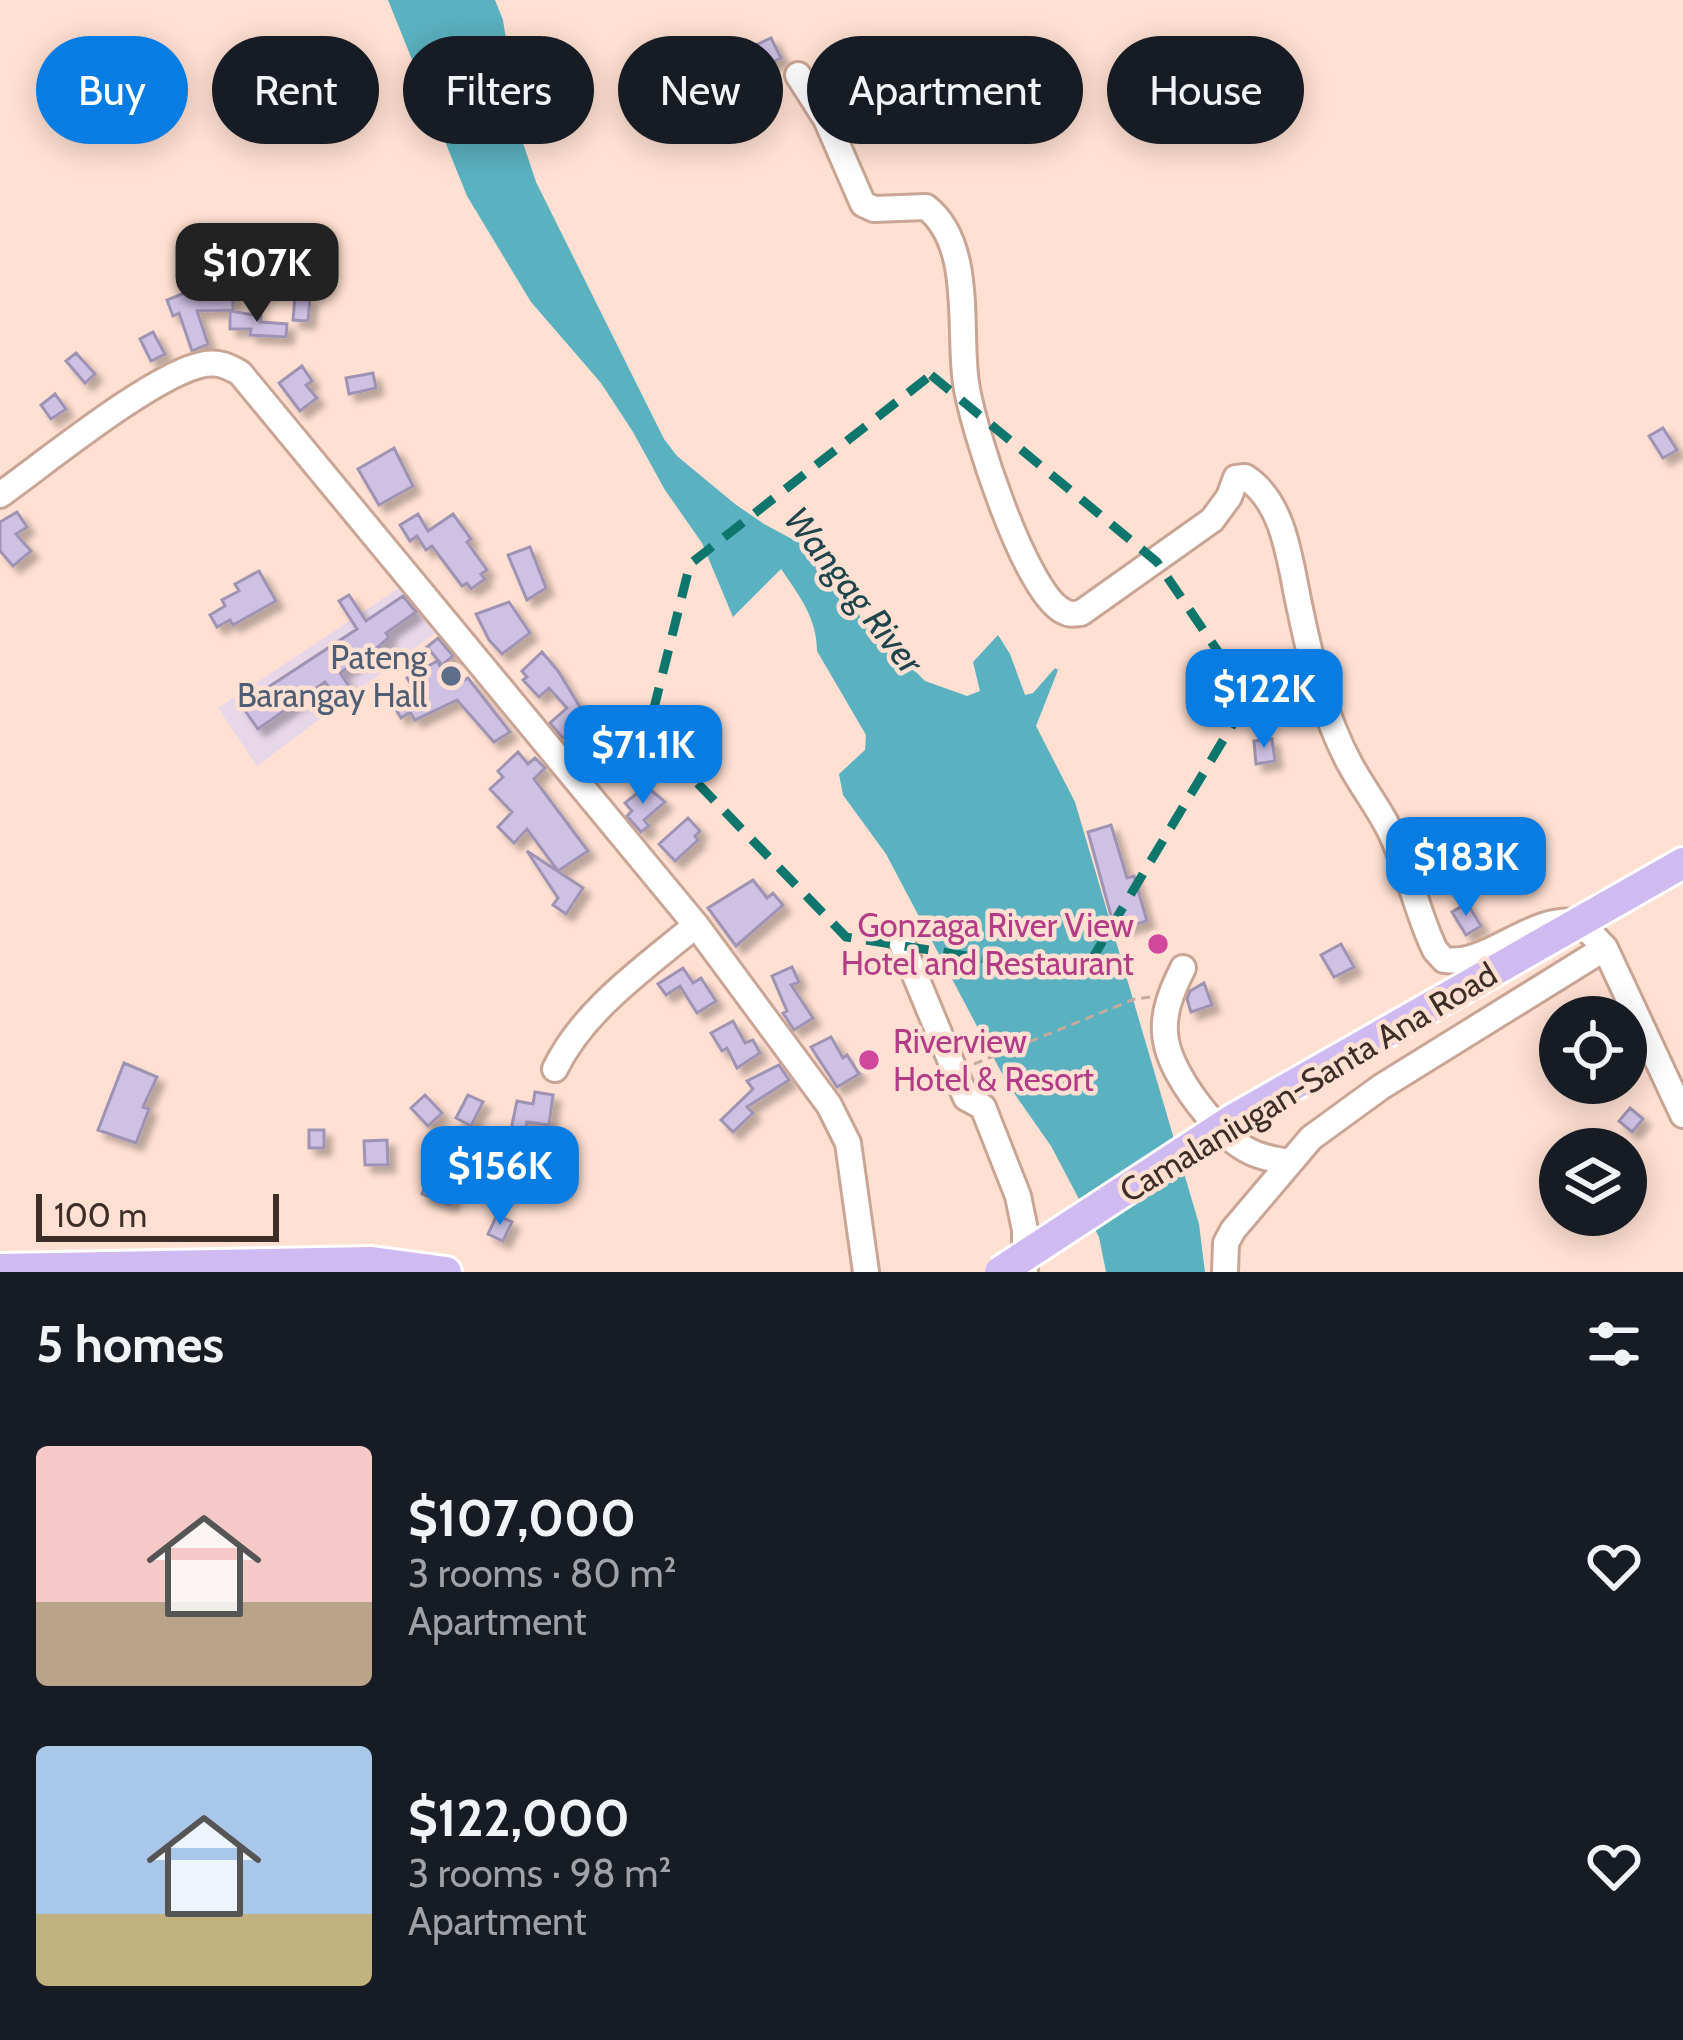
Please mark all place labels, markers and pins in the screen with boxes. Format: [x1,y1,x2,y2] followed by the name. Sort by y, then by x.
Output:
[173,223,341,325] pin: $107K
[237,637,428,715] place label: Pateng Barangay Hall
[1180,649,1348,751] pin: $122K
[438,663,464,689] marker: Pateng Barangay Hall
[545,705,741,807] pin: $71.1K
[1382,817,1550,919] pin: $183K
[841,905,1134,983] place label: Gonzaga River View Hotel and Restaurant
[1145,931,1171,957] marker: Gonzaga River View Hotel and Restaurant
[893,1021,1094,1099] place label: Riverview Hotel & Resort
[856,1047,882,1073] marker: Riverview Hotel & Resort
[416,1126,584,1228] pin: $156K

